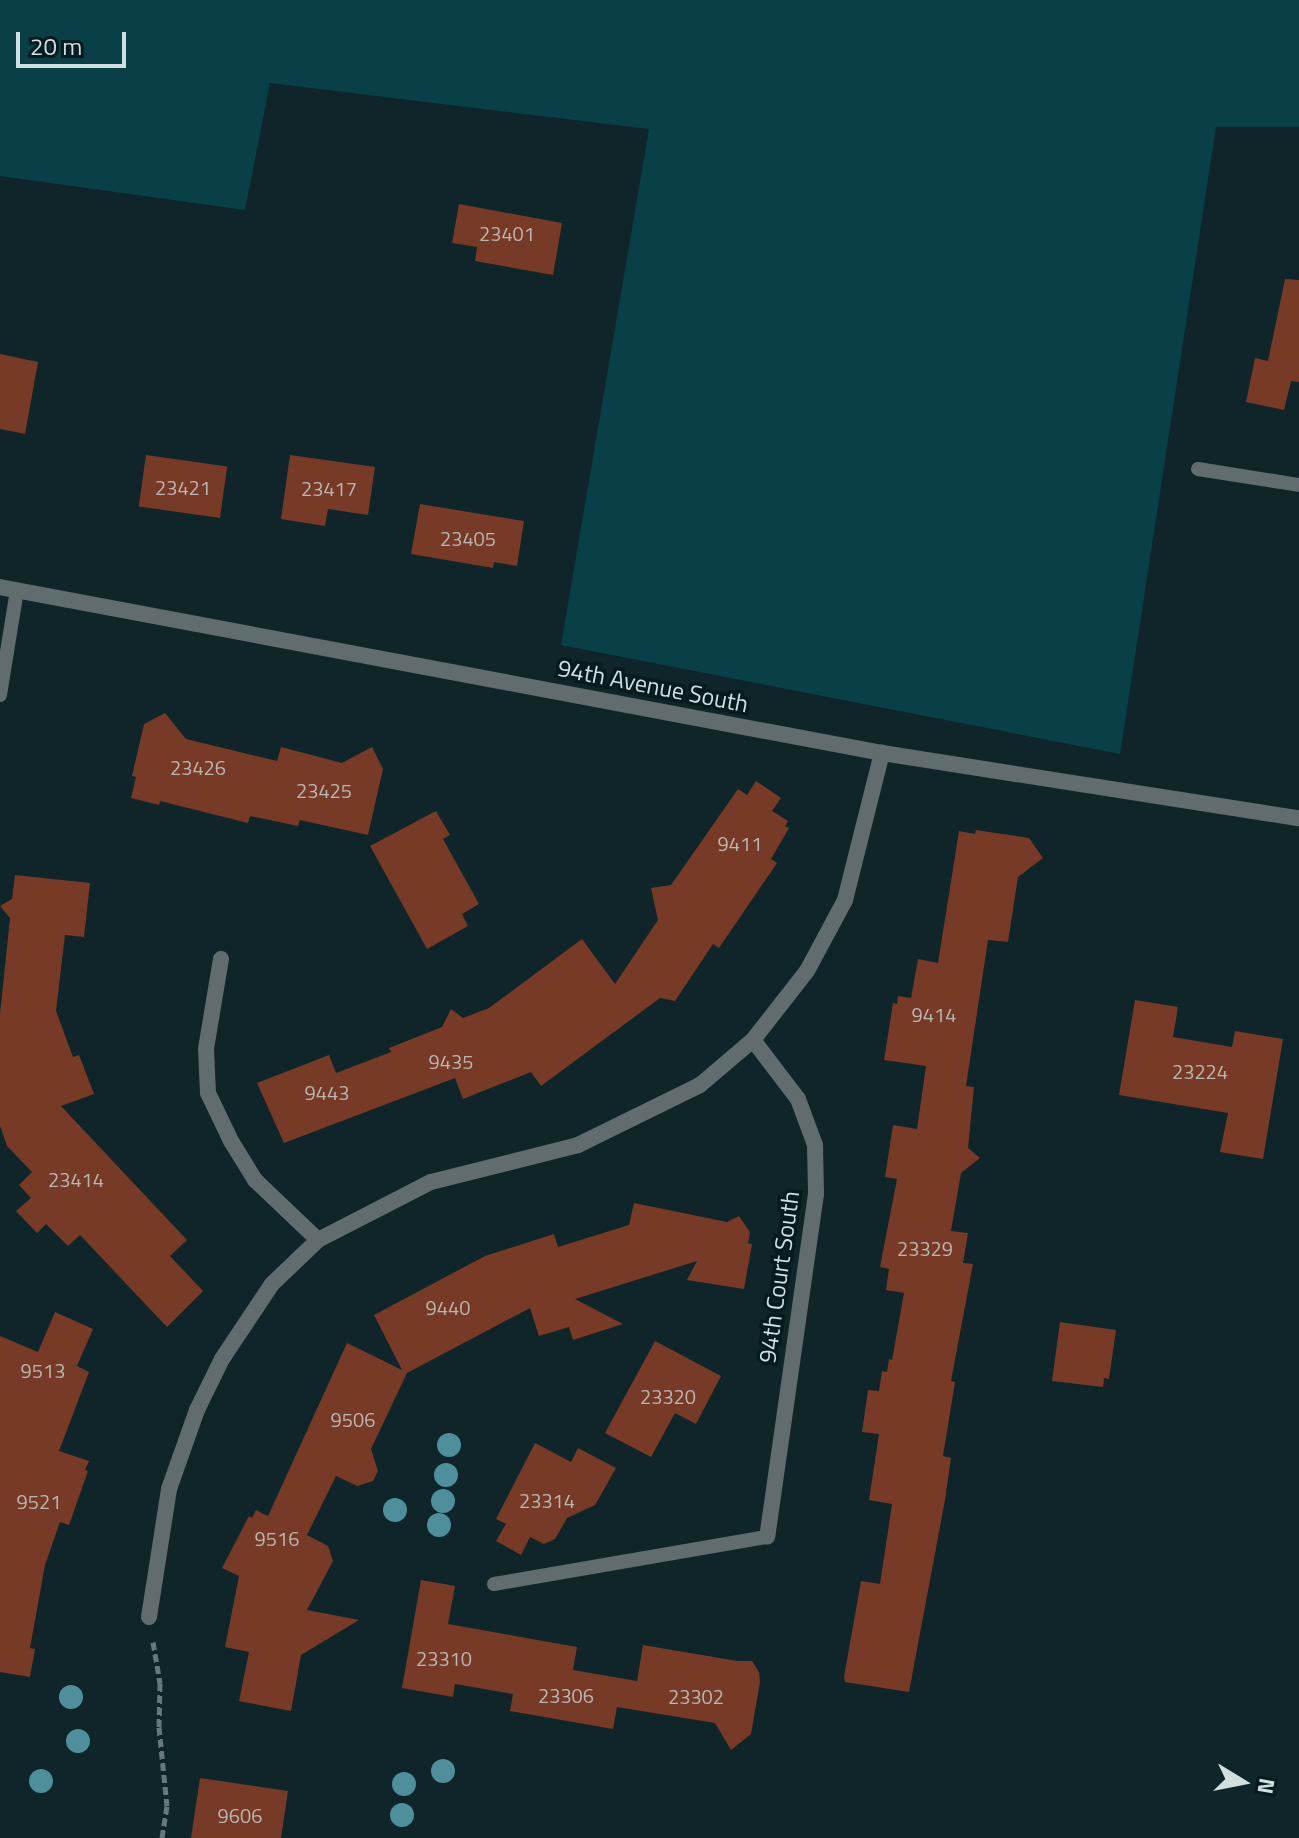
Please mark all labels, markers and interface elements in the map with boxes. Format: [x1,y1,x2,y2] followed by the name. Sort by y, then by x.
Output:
[20,16,130,66] scale bar
[30,28,82,64] text: 20 m
[479,221,535,245] house number: 23401
[155,475,211,499] house number: 23421
[301,476,357,500] house number: 23417
[440,526,496,550] house number: 23405
[555,653,751,719] street label: 94th Avenue South
[170,755,226,779] house number: 23426
[296,778,352,802] house number: 23425
[718,831,762,855] house number: 9411
[912,1002,956,1026] house number: 9414
[429,1049,473,1073] house number: 9435
[1172,1059,1228,1083] house number: 23224
[305,1080,349,1104] house number: 9443
[48,1167,104,1191] house number: 23414
[753,1189,805,1365] street label: 94th Court South
[897,1236,953,1260] house number: 23329
[426,1295,470,1319] house number: 9440
[21,1358,65,1382] house number: 9513
[640,1384,696,1408] house number: 23320
[331,1407,375,1431] house number: 9506
[519,1488,575,1512] house number: 23314
[17,1489,61,1513] house number: 9521
[255,1526,299,1550] house number: 9516
[416,1646,472,1670] house number: 23310
[538,1683,594,1707] house number: 23306
[668,1684,724,1708] house number: 23302
[1203,1742,1283,1822] north arrow
[1249,1776,1285,1797] text: N
[218,1803,262,1827] house number: 9606

